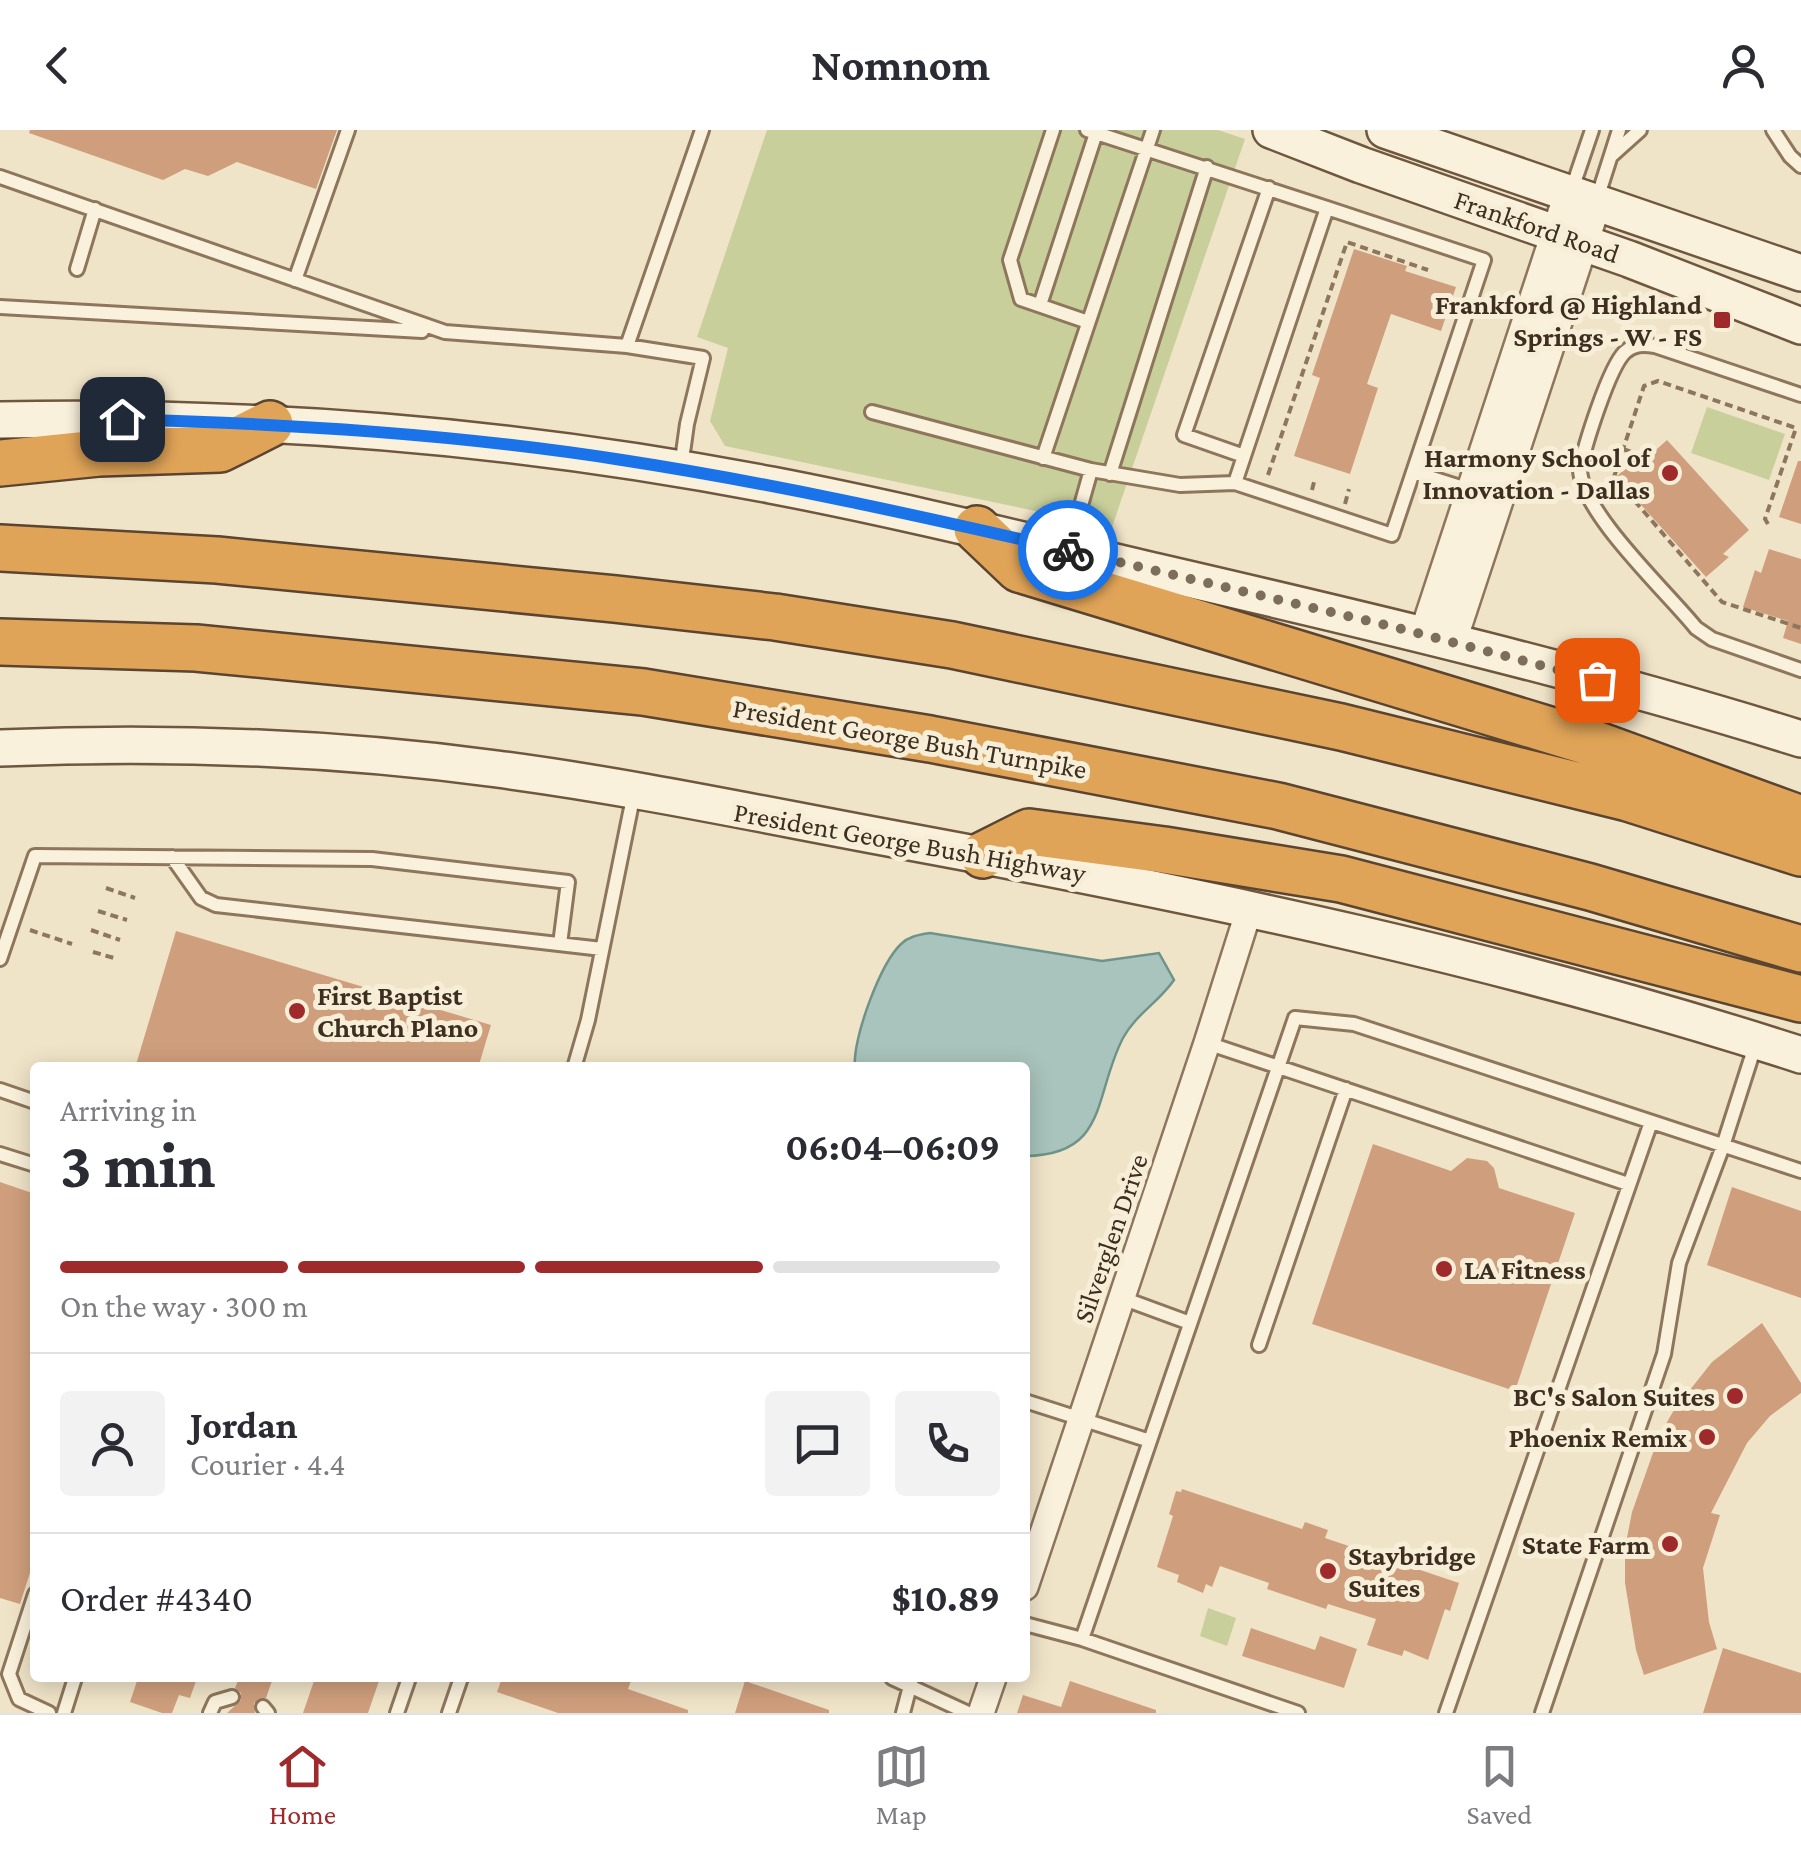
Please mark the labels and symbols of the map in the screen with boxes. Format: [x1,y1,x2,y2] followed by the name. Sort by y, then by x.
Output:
[1450,184,1624,269] street label: Frankford Road
[1435,289,1703,352] place label: Frankford @ Highland Springs - W - FS
[1711,309,1733,331] marker: Frankford @ Highland Springs - W - FS
[80,377,165,462] pin
[1422,442,1652,505] place label: Harmony School of Innovation - Dallas
[1659,462,1681,484] marker: Harmony School of Innovation - Dallas
[1018,500,1118,600] courier
[1555,638,1640,723] pin
[731,692,1089,785] street label: President George Bush Turnpike
[732,796,1089,889] street label: President George Bush Highway
[317,980,478,1043] place label: First Baptist Church Plano
[286,1000,308,1022] marker: First Baptist Church Plano
[1067,1150,1154,1327] street label: Silverglen Drive
[1464,1254,1586,1285] place label: LA Fitness
[1433,1258,1455,1280] marker: LA Fitness
[1513,1381,1715,1412] place label: BC's Salon Suites
[1724,1385,1746,1407] marker: BC's Salon Suites
[1508,1422,1688,1453] place label: Phoenix Remix
[1696,1426,1718,1448] marker: Phoenix Remix
[1522,1529,1650,1560] place label: State Farm
[1659,1533,1681,1555] marker: State Farm
[1348,1540,1476,1603] place label: Staybridge Suites
[1317,1560,1339,1582] marker: Staybridge Suites

